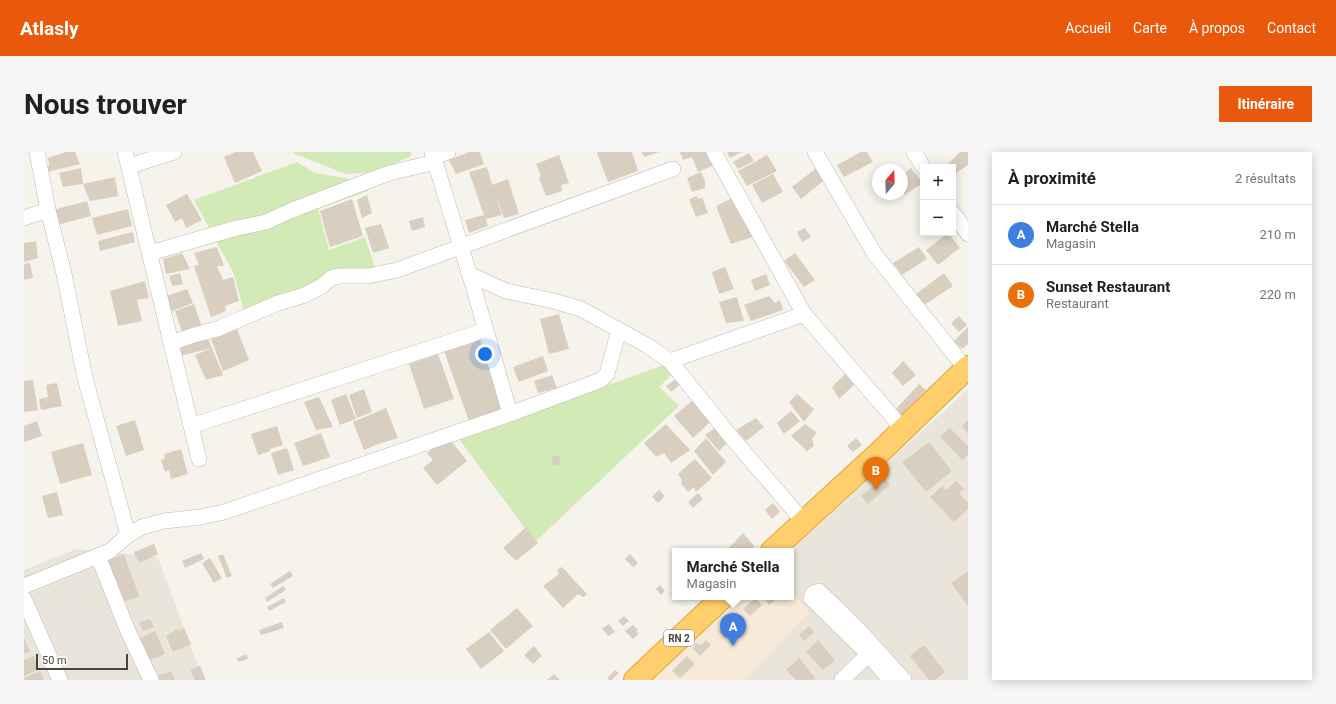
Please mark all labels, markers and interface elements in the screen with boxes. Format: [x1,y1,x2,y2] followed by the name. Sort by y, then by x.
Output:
[20,17,79,40] text: Atlasly
[1065,20,1111,36] text: Accueil
[1133,20,1167,36] text: Carte
[1189,20,1245,36] text: À propos
[1267,20,1316,36] text: Contact
[1219,86,1312,122] button: Itinéraire
[24,88,187,121] text: Nous trouver
[872,164,908,200] north arrow
[920,164,956,236] map controls
[920,164,956,200] button: +
[1008,168,1096,188] text: À proximité
[1235,171,1296,186] text: 2 résultats
[920,200,956,236] button: −
[1046,218,1139,236] text: Marché Stella
[1017,227,1025,242] text: A
[1259,227,1296,242] text: 210 m
[1046,236,1096,251] text: Magasin
[1046,278,1170,296] text: Sunset Restaurant
[1017,287,1025,302] text: B
[1259,287,1296,302] text: 220 m
[1046,296,1109,311] text: Restaurant
[475,344,495,364] your location
[863,457,889,490] pin: B
[672,548,794,600] popup
[687,558,779,576] text: Marché Stella
[687,576,736,591] text: Magasin
[720,613,746,646] pin: A
[664,630,694,646] road number: RN 2
[36,652,128,671] scale bar
[42,654,67,667] text: 50 m

